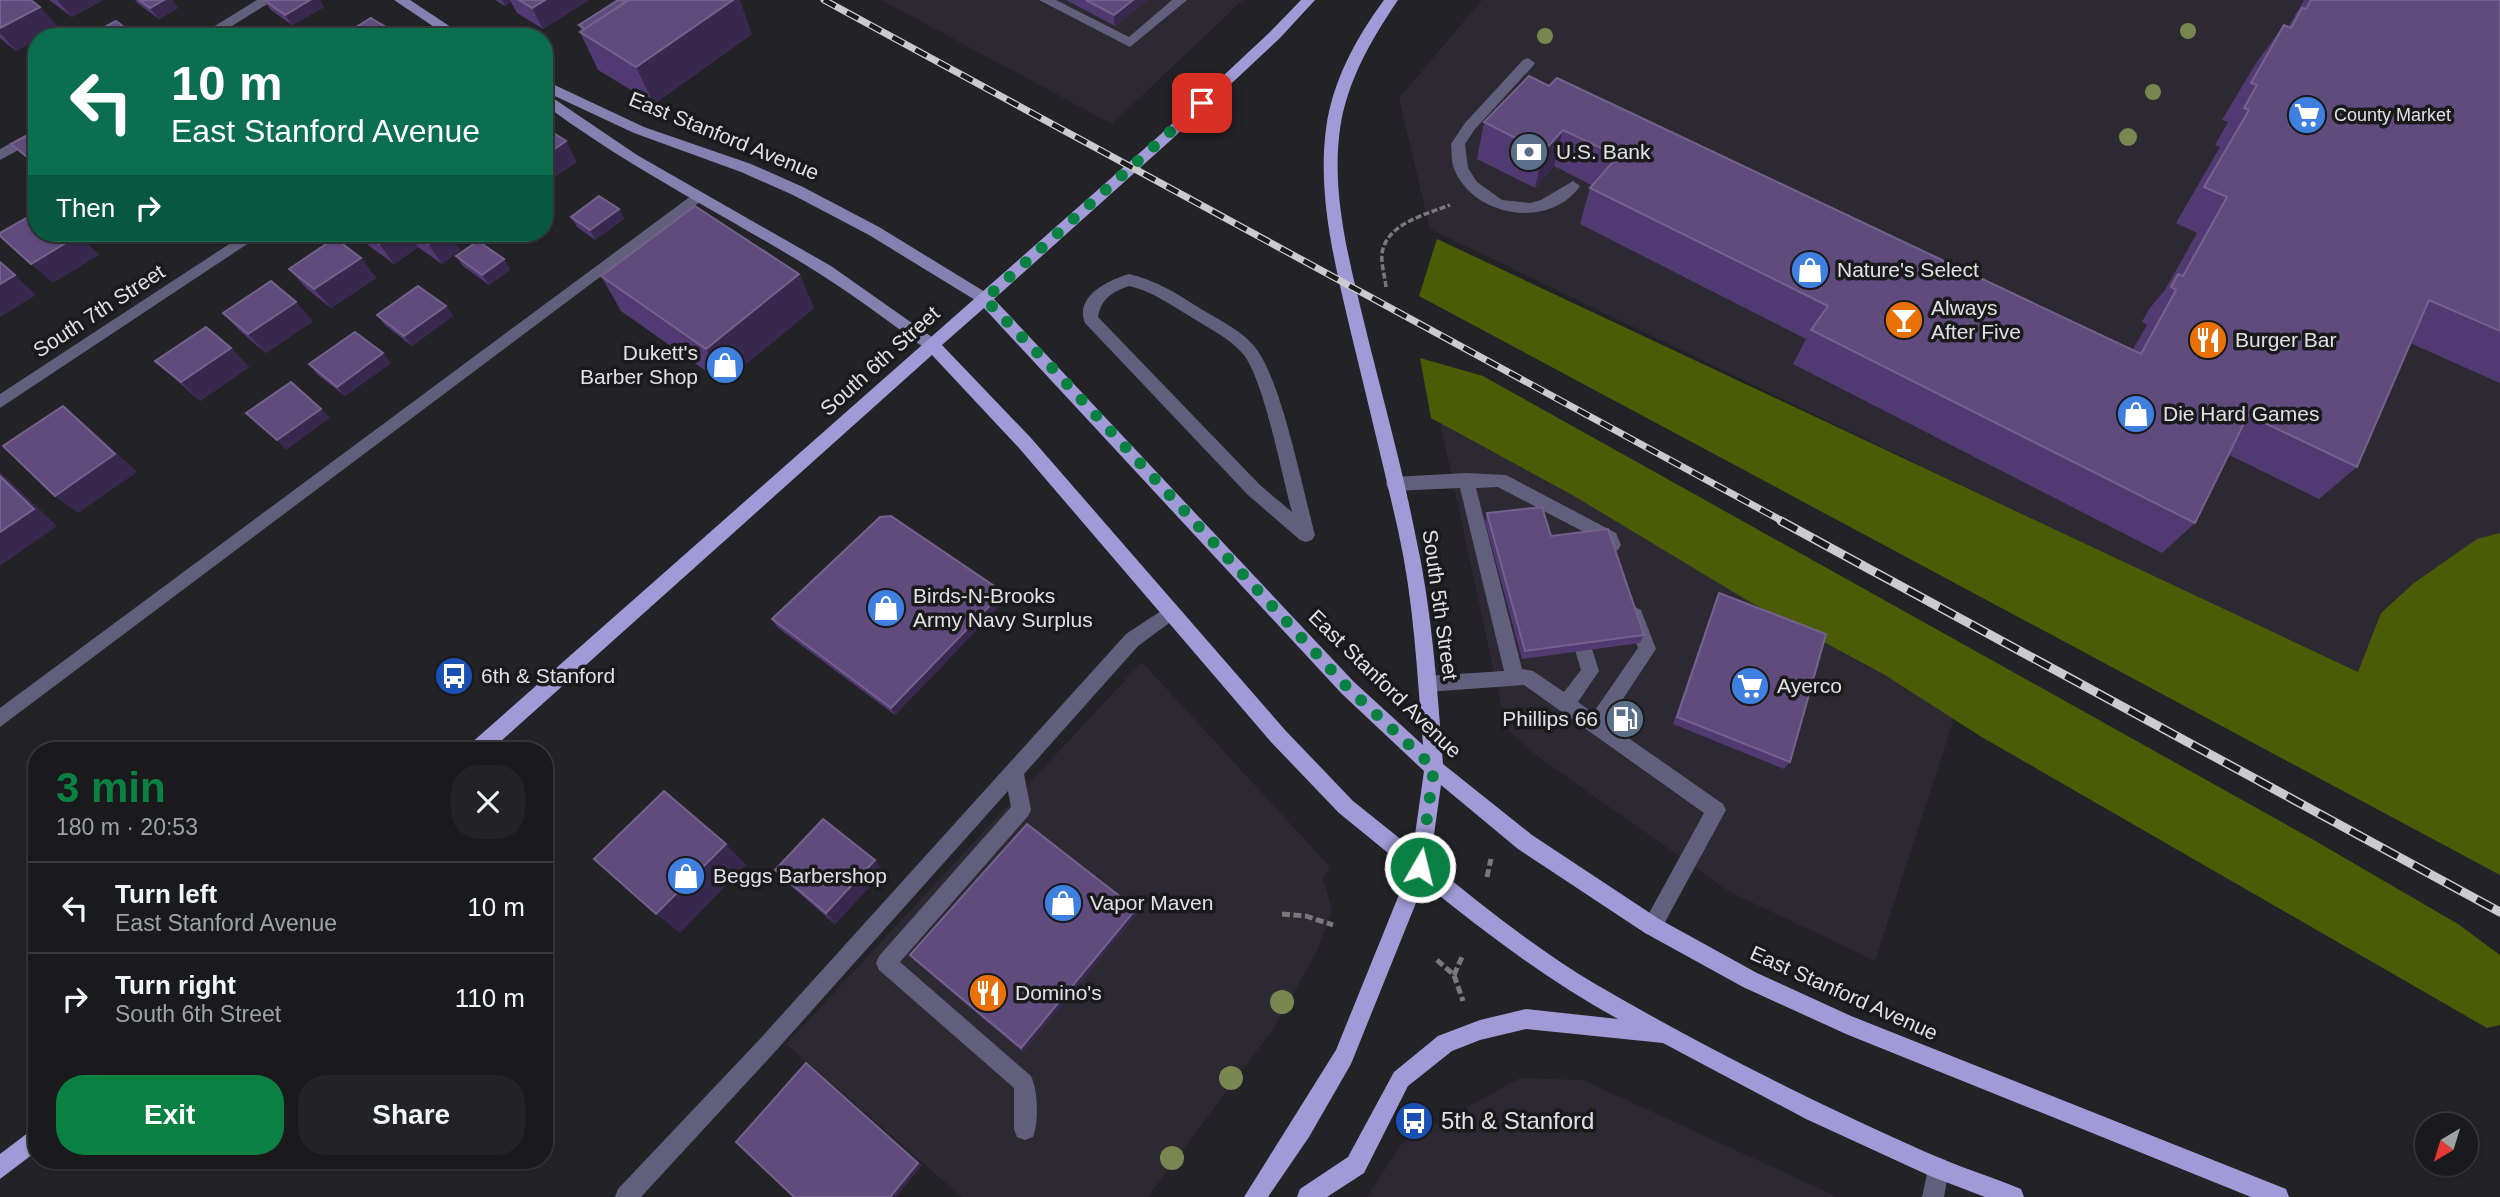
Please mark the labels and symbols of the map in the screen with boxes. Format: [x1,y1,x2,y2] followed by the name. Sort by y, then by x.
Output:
[1172,73,1232,133] pin
[626,87,822,184] street label: East Stanford Avenue
[2286,94,2328,136] supermarket icon: County Market
[2334,105,2451,125] place label: County Market
[1508,131,1550,173] bank icon: U.S. Bank
[1556,140,1651,163] place label: U.S. Bank
[1789,249,1831,291] shop icon: Nature's Select
[1837,258,1979,281] place label: Nature's Select
[29,260,169,362] street label: South 7th Street
[1931,296,2021,343] place label: Always After Five
[1883,299,1925,341] bar icon: Always After Five
[816,301,944,420] street label: South 6th Street
[2187,319,2229,361] restaurant icon: Burger Bar
[2235,328,2337,351] place label: Burger Bar
[580,341,698,388] place label: Dukett's Barber Shop
[704,344,746,386] shop icon: Dukett's Barber Shop
[2115,393,2157,435] shop icon: Die Hard Games
[2163,402,2319,425] place label: Die Hard Games
[1419,528,1462,682] street label: South 5th Street
[913,584,1093,631] place label: Birds-N-Brooks Army Navy Surplus
[865,587,907,629] shop icon: Birds-N-Brooks Army Navy Surplus
[1304,605,1466,762] street label: East Stanford Avenue
[433,655,475,697] bus stop icon: 6th & Stanford
[481,664,615,687] place label: 6th & Stanford
[1729,665,1771,707] supermarket icon: Ayerco
[1777,674,1842,697] place label: Ayerco
[1604,698,1646,740] fuel station icon: Phillips 66
[1502,707,1598,730] place label: Phillips 66
[1383,830,1457,904] position arrow
[665,855,707,897] shop icon: Beggs Barbershop
[713,864,887,887] place label: Beggs Barbershop
[1042,882,1084,924] shop icon: Vapor Maven
[1090,891,1213,914] place label: Vapor Maven
[1747,941,1941,1044] street label: East Stanford Avenue
[967,972,1009,1014] restaurant icon: Domino's
[1015,981,1102,1004] place label: Domino's
[1393,1100,1435,1142] bus stop icon: 5th & Stanford
[1441,1107,1594,1134] place label: 5th & Stanford
[2415,1113,2478,1176] north arrow

